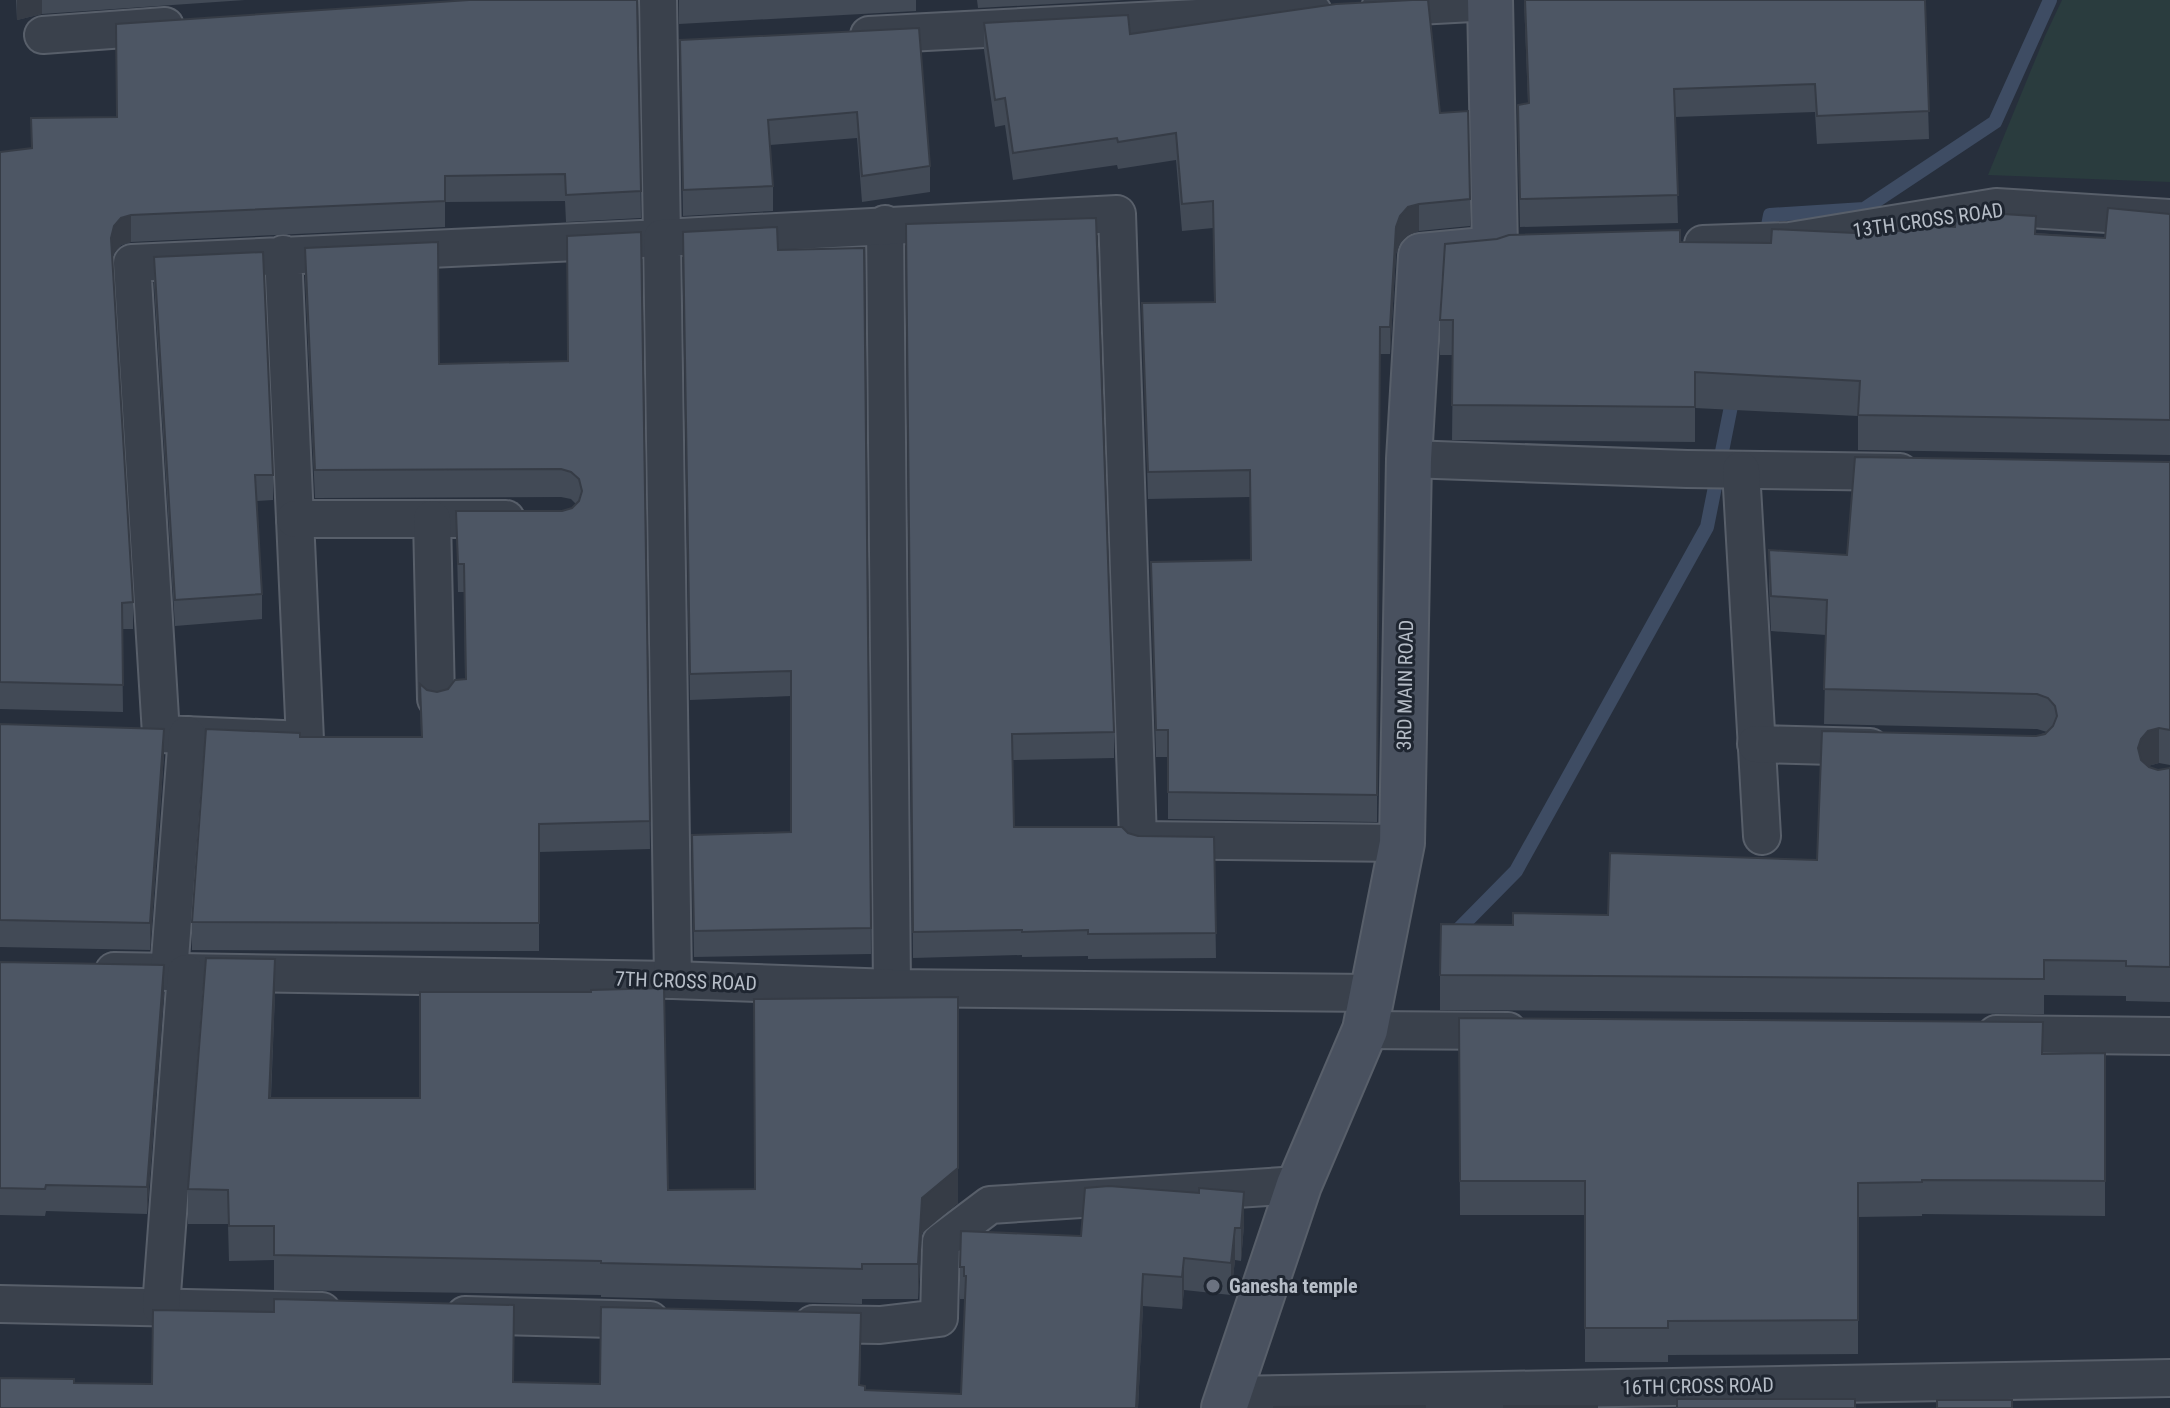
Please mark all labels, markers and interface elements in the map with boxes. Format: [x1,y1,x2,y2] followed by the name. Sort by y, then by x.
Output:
[1851,198,2005,242] street label: 13TH CROSS ROAD
[1392,619,1418,751] street label: 3RD MAIN ROAD
[615,967,757,995] street label: 7TH CROSS ROAD
[1229,1274,1358,1298] place label: Ganesha temple
[1204,1277,1222,1295] marker: Ganesha temple
[1622,1373,1774,1399] street label: 16TH CROSS ROAD

